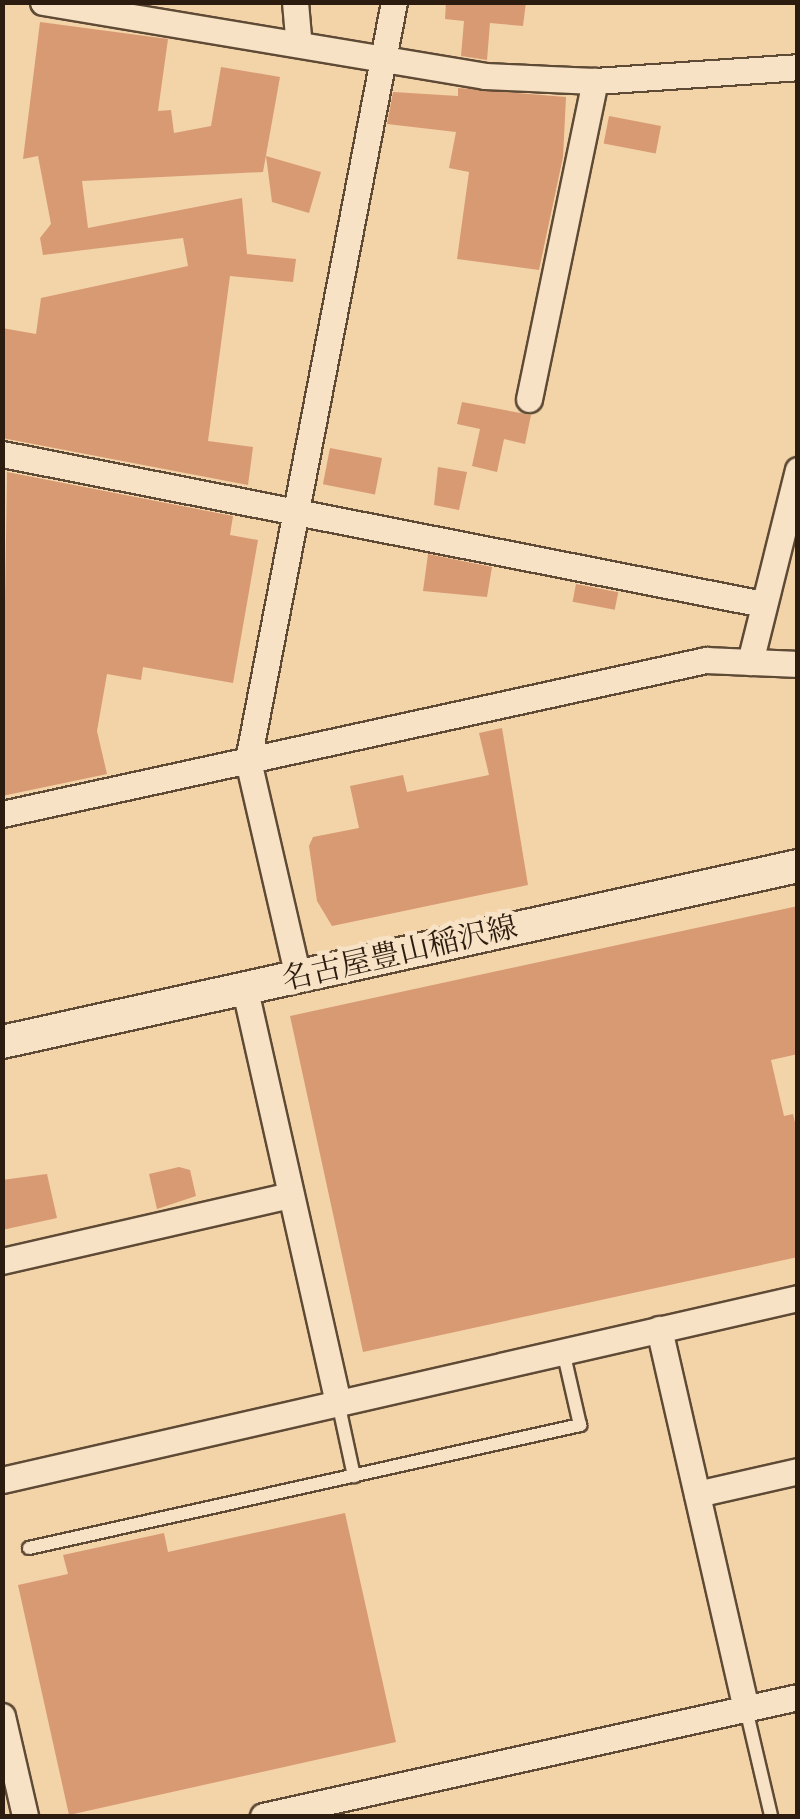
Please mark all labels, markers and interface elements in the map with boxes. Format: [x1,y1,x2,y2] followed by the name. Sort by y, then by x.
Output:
[279,910,521,1000] street label: 名古屋豊山稲沢線

